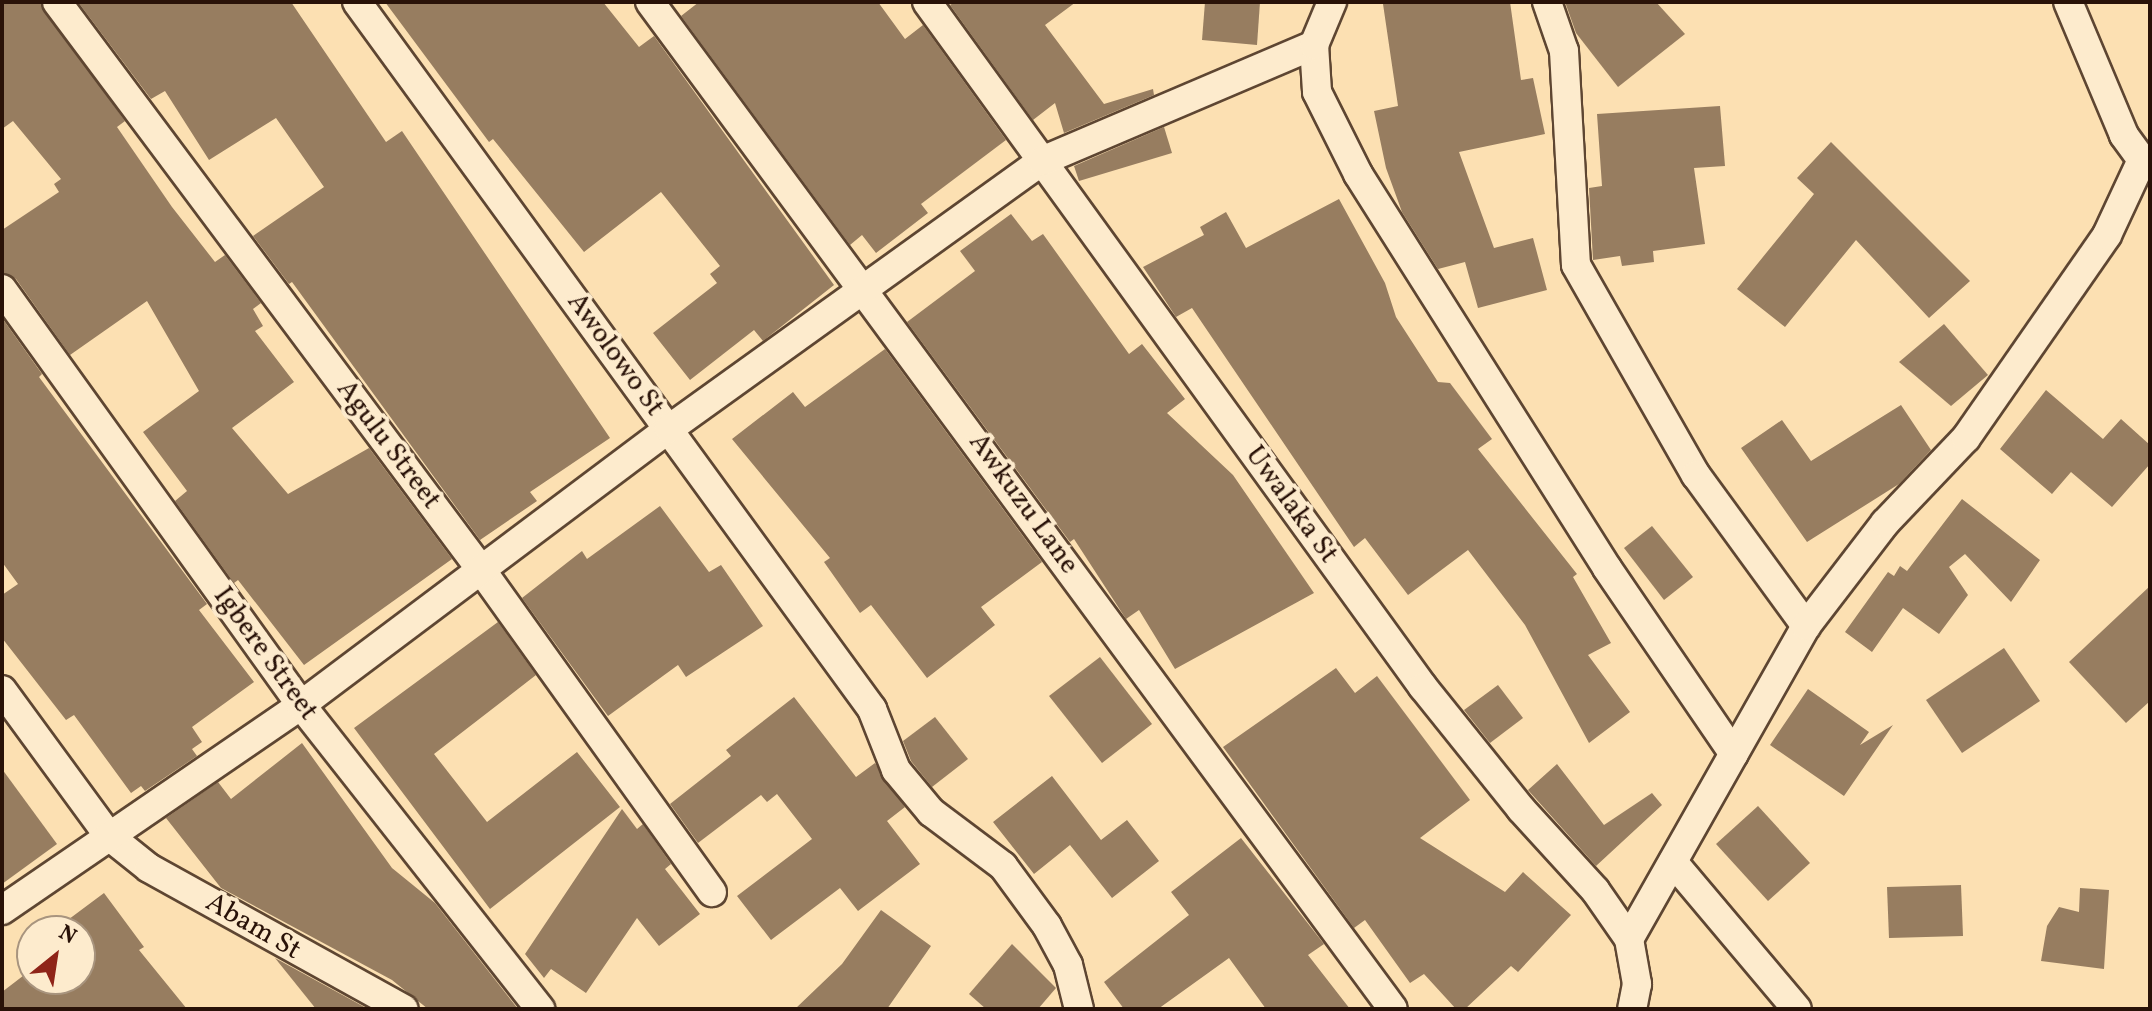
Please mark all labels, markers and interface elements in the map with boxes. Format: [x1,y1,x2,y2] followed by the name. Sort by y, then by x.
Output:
[559,287,671,423] street label: Awolowo St
[329,374,447,516] street label: Agulu Street
[961,427,1085,581] street label: Awkuzu Lane
[1237,440,1345,570] street label: Uwalaka St
[205,581,325,727] street label: Igbere Street
[199,886,307,968] street label: Abam St
[16,915,96,995] north arrow
[53,918,82,953] text: N

